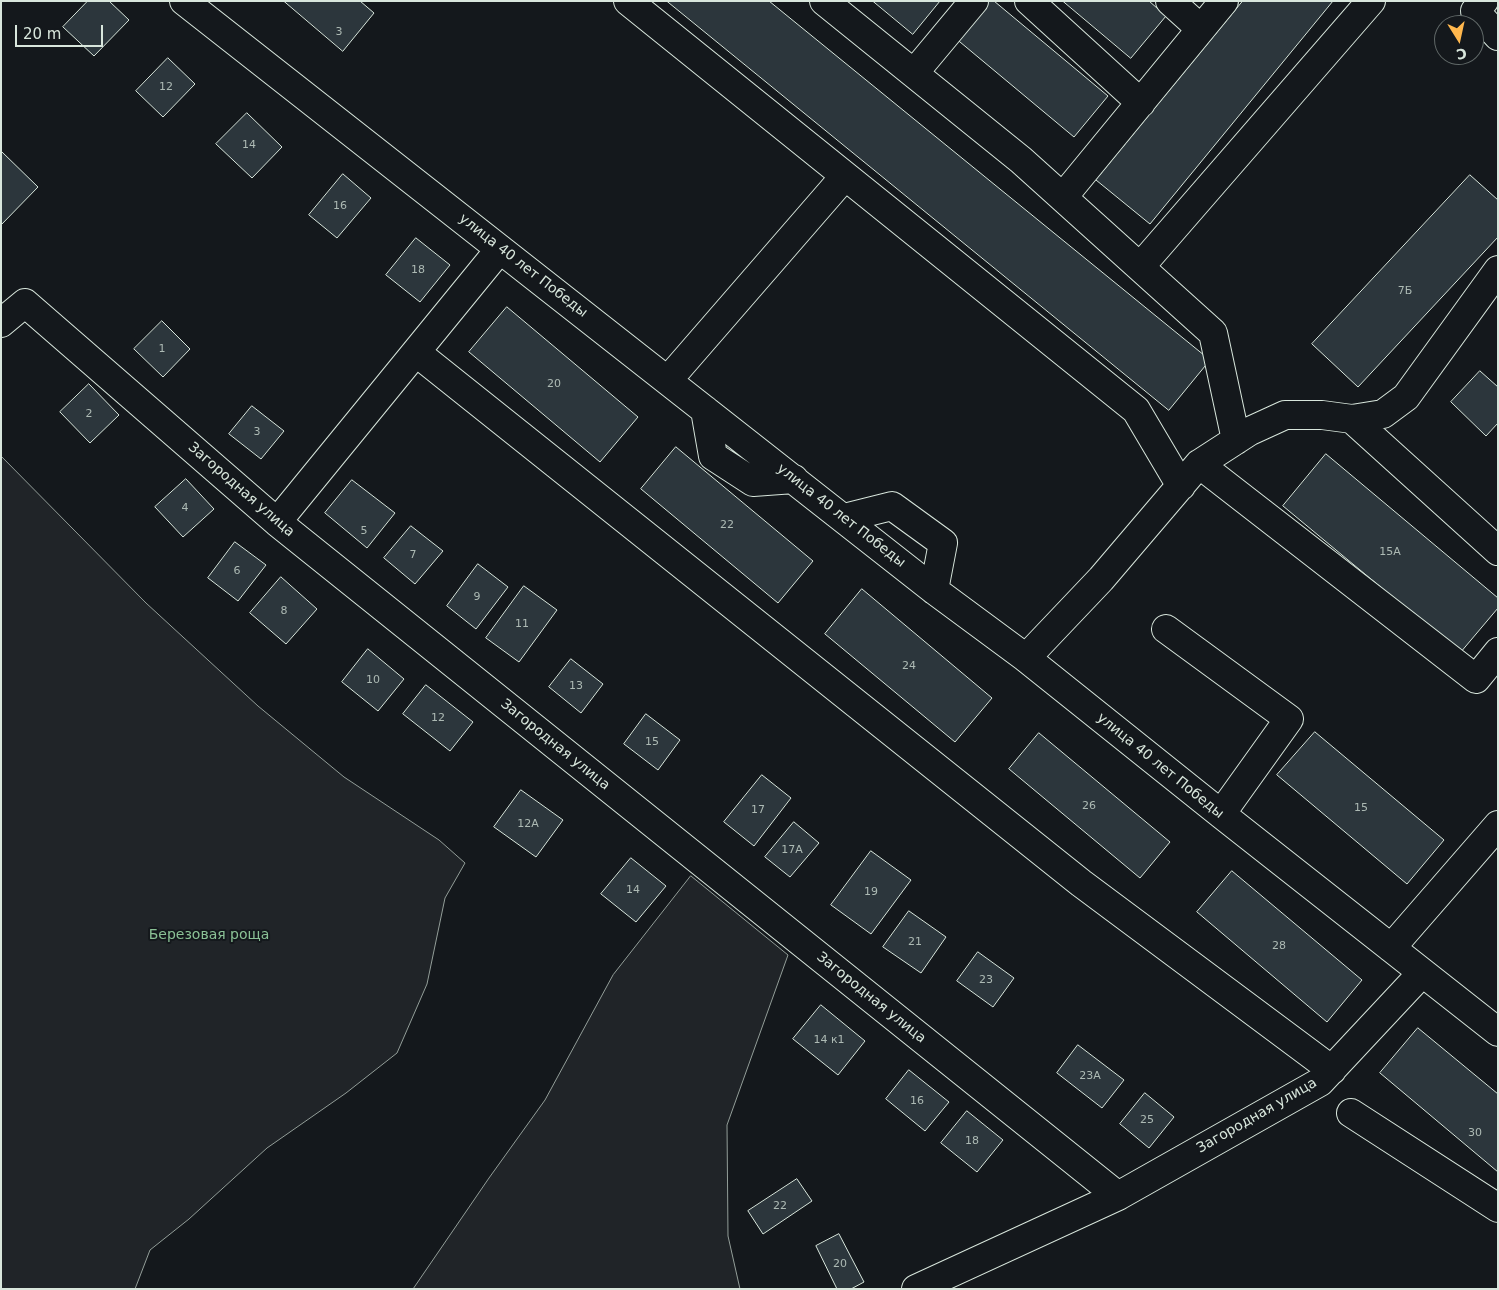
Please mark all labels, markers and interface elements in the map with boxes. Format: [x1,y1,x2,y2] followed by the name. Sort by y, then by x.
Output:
[18,15,105,47] scale bar
[1434,15,1484,65] north arrow
[23,25,61,43] text: 20 m
[336,25,342,39] house number: 3
[1455,45,1468,63] text: С
[159,80,173,94] house number: 12
[242,138,256,152] house number: 14
[333,199,347,213] house number: 16
[455,211,591,321] street label: улица 40 лет Победы
[411,263,425,277] house number: 18
[1398,284,1412,298] house number: 7Б
[159,342,165,356] house number: 1
[547,377,561,391] house number: 20
[86,407,92,421] house number: 2
[254,425,260,439] house number: 3
[184,439,298,541] street label: Загородная улица
[773,461,909,571] street label: улица 40 лет Победы
[182,501,188,515] house number: 4
[720,518,734,532] house number: 22
[361,524,367,538] house number: 5
[1379,545,1401,559] house number: 15А
[410,548,416,562] house number: 7
[234,564,240,578] house number: 6
[474,590,480,604] house number: 9
[281,604,287,618] house number: 8
[515,617,529,631] house number: 11
[902,659,916,673] house number: 24
[366,673,380,687] house number: 10
[569,679,583,693] house number: 13
[497,696,613,794] street label: Загородная улица
[1093,710,1227,822] street label: улица 40 лет Победы
[431,711,445,725] house number: 12
[645,735,659,749] house number: 15
[1082,799,1096,813] house number: 26
[1354,801,1368,815] house number: 15
[751,803,765,817] house number: 17
[517,817,539,831] house number: 12А
[781,843,803,857] house number: 17А
[626,883,640,897] house number: 14
[864,885,878,899] house number: 19
[149,927,269,943] park label: Березовая роща
[908,935,922,949] house number: 21
[1272,939,1286,953] house number: 28
[813,949,929,1047] street label: Загородная улица
[979,973,993,987] house number: 23
[813,1033,845,1047] house number: 14 к1
[1079,1069,1101,1083] house number: 23А
[1194,1075,1320,1157] street label: Загородная улица
[910,1094,924,1108] house number: 16
[1140,1113,1154,1127] house number: 25
[1468,1126,1482,1140] house number: 30
[965,1134,979,1148] house number: 18
[773,1199,787,1213] house number: 22
[833,1257,847,1271] house number: 20

